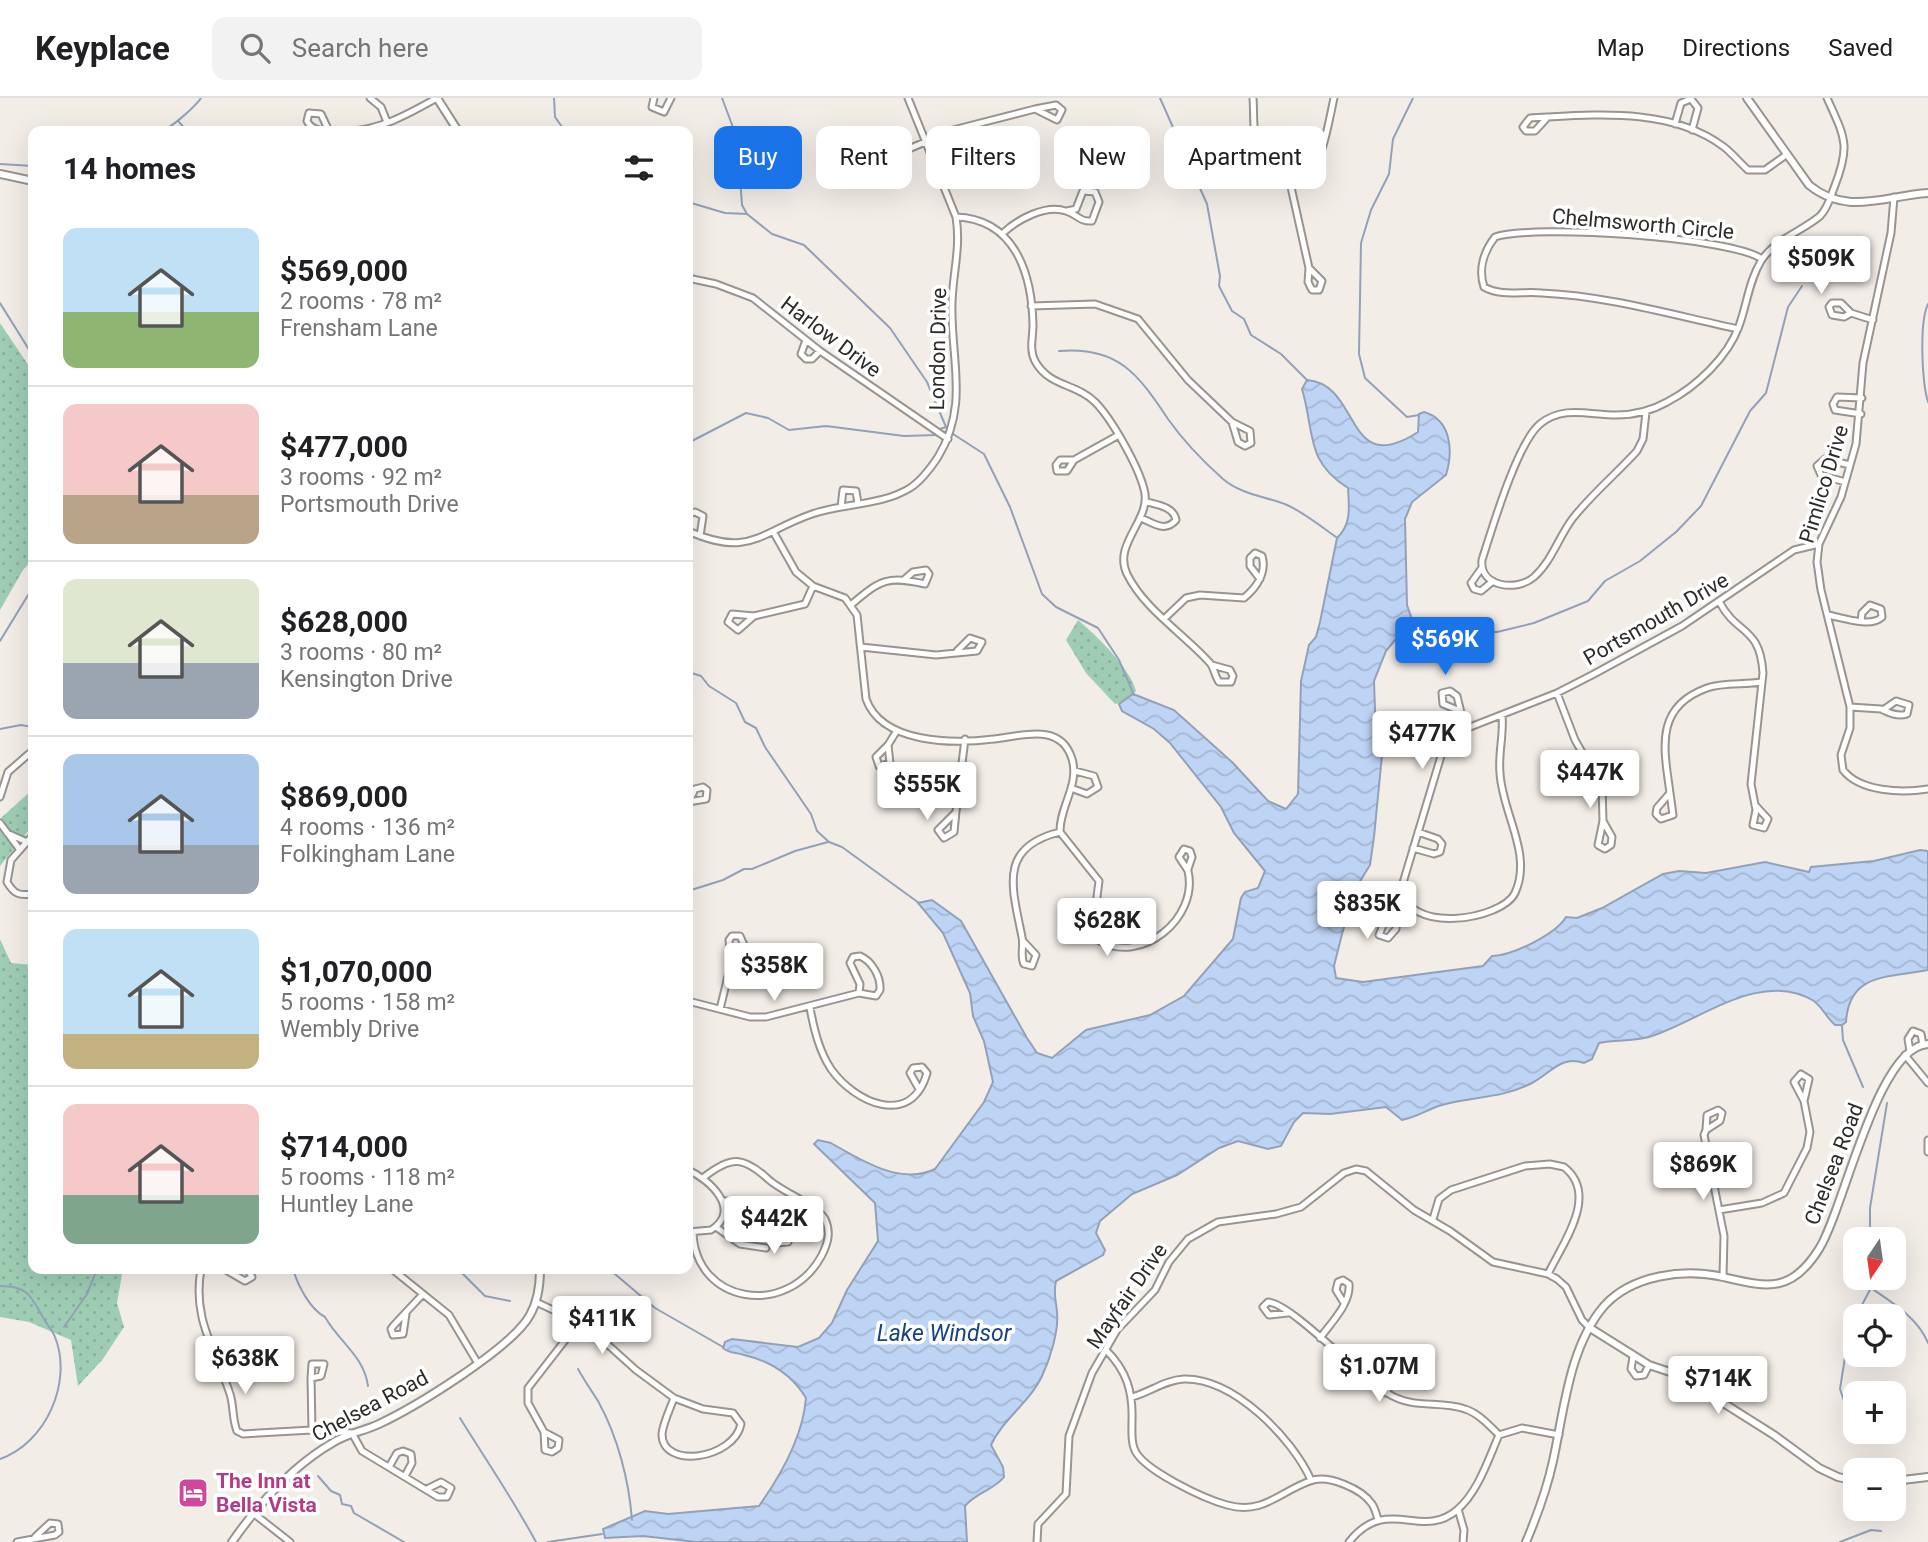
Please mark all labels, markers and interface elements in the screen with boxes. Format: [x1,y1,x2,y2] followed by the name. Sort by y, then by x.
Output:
[212,17,702,80] search box
[35,29,170,68] text: Keyplace
[236,29,274,67] icon: search
[292,33,429,63] text: Search here
[1597,34,1644,62] text: Map
[1682,34,1790,62] text: Directions
[1828,34,1893,62] text: Saved
[714,126,802,189] chip: Buy
[816,126,912,189] chip: Rent
[926,126,1040,189] chip: Filters
[1054,126,1150,189] chip: New
[1164,126,1326,189] chip: Apartment
[620,149,658,187] icon: filters
[63,151,196,186] text: 14 homes
[1551,204,1735,244] street label: Chelmsworth Circle
[1772,236,1870,296] pin: $509K
[1787,245,1855,272] text: $509K
[280,253,408,288] text: $569,000
[119,256,203,340] icon: home
[925,287,951,411] street label: London Drive
[280,288,442,315] text: 2 rooms · 78 m²
[776,292,886,382] street label: Harlow Drive
[280,315,438,342] text: Frensham Lane
[1795,422,1853,546] street label: Pimlico Drive
[280,429,408,464] text: $477,000
[119,432,203,516] icon: home
[280,464,442,491] text: 3 rooms · 92 m²
[280,491,459,518] text: Portsmouth Drive
[1579,568,1733,670] street label: Portsmouth Drive
[280,604,408,639] text: $628,000
[119,607,203,691] icon: home
[1396,618,1494,677] pin: $569K
[1411,626,1479,653] text: $569K
[280,639,442,666] text: 3 rooms · 80 m²
[280,666,453,693] text: Kensington Drive
[1373,712,1471,771] pin: $477K
[1388,720,1456,747] text: $477K
[1541,750,1639,810] pin: $447K
[1556,759,1624,786] text: $447K
[878,762,976,822] pin: $555K
[893,771,961,798] text: $555K
[280,779,408,814] text: $869,000
[119,782,203,866] icon: home
[280,814,455,841] text: 4 rooms · 136 m²
[280,841,455,868] text: Folkingham Lane
[1318,882,1416,941] pin: $835K
[1333,890,1401,917] text: $835K
[1058,898,1156,958] pin: $628K
[1073,907,1141,934] text: $628K
[725,944,823,1003] pin: $358K
[740,952,808,979] text: $358K
[280,954,432,989] text: $1,070,000
[119,957,203,1041] icon: home
[280,989,455,1016] text: 5 rooms · 158 m²
[280,1016,419,1043] text: Wembly Drive
[1800,1100,1868,1228] street label: Chelsea Road
[280,1129,408,1164] text: $714,000
[119,1132,203,1216] icon: home
[1654,1142,1752,1202] pin: $869K
[1669,1151,1737,1178] text: $869K
[280,1164,455,1191] text: 5 rooms · 118 m²
[280,1191,413,1218] text: Huntley Lane
[725,1196,823,1256] pin: $442K
[740,1205,808,1232] text: $442K
[1843,1227,1906,1290] north arrow
[1843,1227,1906,1521] map controls
[1082,1239,1172,1353] street label: Mayfair Drive
[553,1296,651,1356] pin: $411K
[1843,1304,1906,1367] button: locate
[568,1305,636,1332] text: $411K
[877,1320,1013,1347] water label: Lake Windsor
[196,1336,294,1396] pin: $638K
[1322,1344,1436,1404] pin: $1.07M
[211,1345,279,1372] text: $638K
[1339,1353,1419,1380] text: $1.07M
[1669,1356,1767,1416] pin: $714K
[308,1365,432,1447] street label: Chelsea Road
[1684,1365,1752,1392] text: $714K
[1843,1381,1906,1444] button: +
[1843,1458,1906,1521] button: −
[216,1469,317,1517] place label: The Inn at Bella Vista
[176,1476,210,1510] hotel icon: The Inn at Bella Vista

